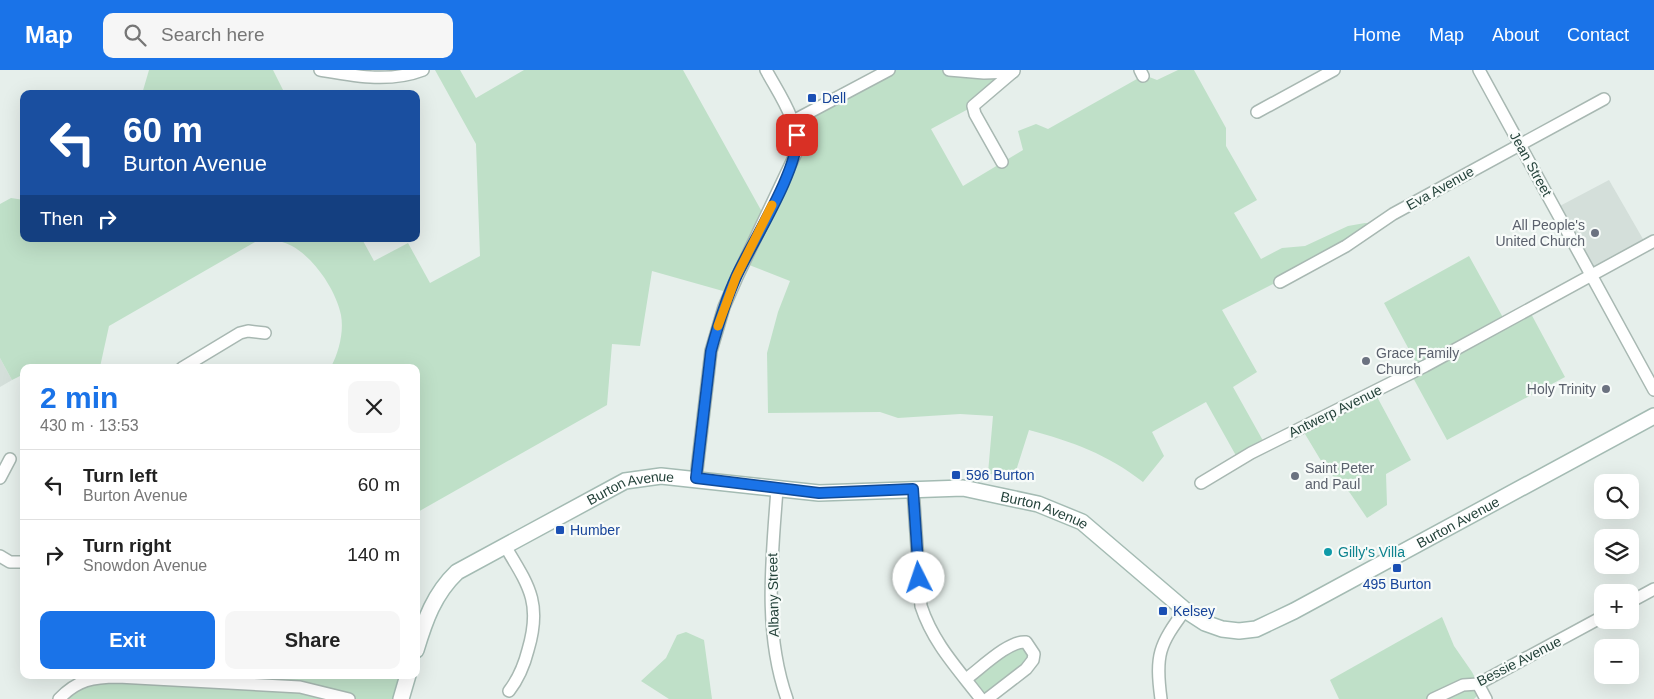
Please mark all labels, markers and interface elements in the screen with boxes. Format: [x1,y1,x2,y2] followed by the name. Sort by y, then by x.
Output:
[103,13,453,58] search box
[25,21,73,48] text: Map
[121,21,149,49] icon: search
[161,24,265,45] text: Search here
[1353,25,1401,45] text: Home
[1429,25,1464,45] text: Map
[1492,25,1539,45] text: About
[1567,25,1629,45] text: Contact
[822,90,846,106] place label: Dell
[806,92,818,104] marker: Dell
[40,110,105,175] icon: left
[123,110,203,149] text: 60 m
[776,114,818,156] pin
[783,121,811,149] icon: arrive
[1507,129,1555,199] street label: Jean Street
[123,151,267,176] text: Burton Avenue
[1404,163,1477,213] street label: Eva Avenue
[93,205,121,233] icon: right
[40,208,83,229] text: Then
[1496,217,1585,249] place label: All People's United Church
[1589,227,1601,239] marker: All People's United Church
[1376,345,1459,377] place label: Grace Family Church
[1360,355,1372,367] marker: Grace Family Church
[40,381,118,414] text: 2 min
[348,381,400,433] button: close
[1286,381,1384,440] street label: Antwerp Avenue
[1527,381,1596,397] place label: Holy Trinity
[1600,383,1612,395] marker: Holy Trinity
[40,417,139,434] text: 430 m · 13:53
[1305,460,1375,492] place label: Saint Peter and Paul
[83,465,158,486] text: Turn left
[966,467,1035,483] place label: 596 Burton
[584,468,675,508] street label: Burton Avenue
[950,469,962,481] marker: 596 Burton
[1289,470,1301,482] marker: Saint Peter and Paul
[40,471,68,499] icon: left
[358,474,400,495] text: 60 m
[1594,474,1639,684] map controls
[1594,474,1639,519] button: search
[83,487,188,504] text: Burton Avenue
[999,488,1092,532] street label: Burton Avenue
[1414,493,1502,551] street label: Burton Avenue
[570,522,620,538] place label: Humber
[554,524,566,536] marker: Humber
[1594,529,1639,574] button: layers
[83,535,171,556] text: Turn right
[40,541,68,569] icon: right
[347,544,400,565] text: 140 m
[1338,544,1405,560] place label: Gilly's Villa
[1322,546,1334,558] marker: Gilly's Villa
[892,551,944,603] position arrow
[764,553,782,637] street label: Albany Street
[83,557,207,574] text: Snowdon Avenue
[1391,562,1403,574] marker: 495 Burton
[1363,576,1431,592] place label: 495 Burton
[1594,584,1639,629] button: +
[1173,603,1215,619] place label: Kelsey
[1157,605,1169,617] marker: Kelsey
[40,611,215,669] button: Exit
[225,611,400,669] button: Share
[1474,633,1564,689] street label: Bessie Avenue
[1594,639,1639,684] button: −

